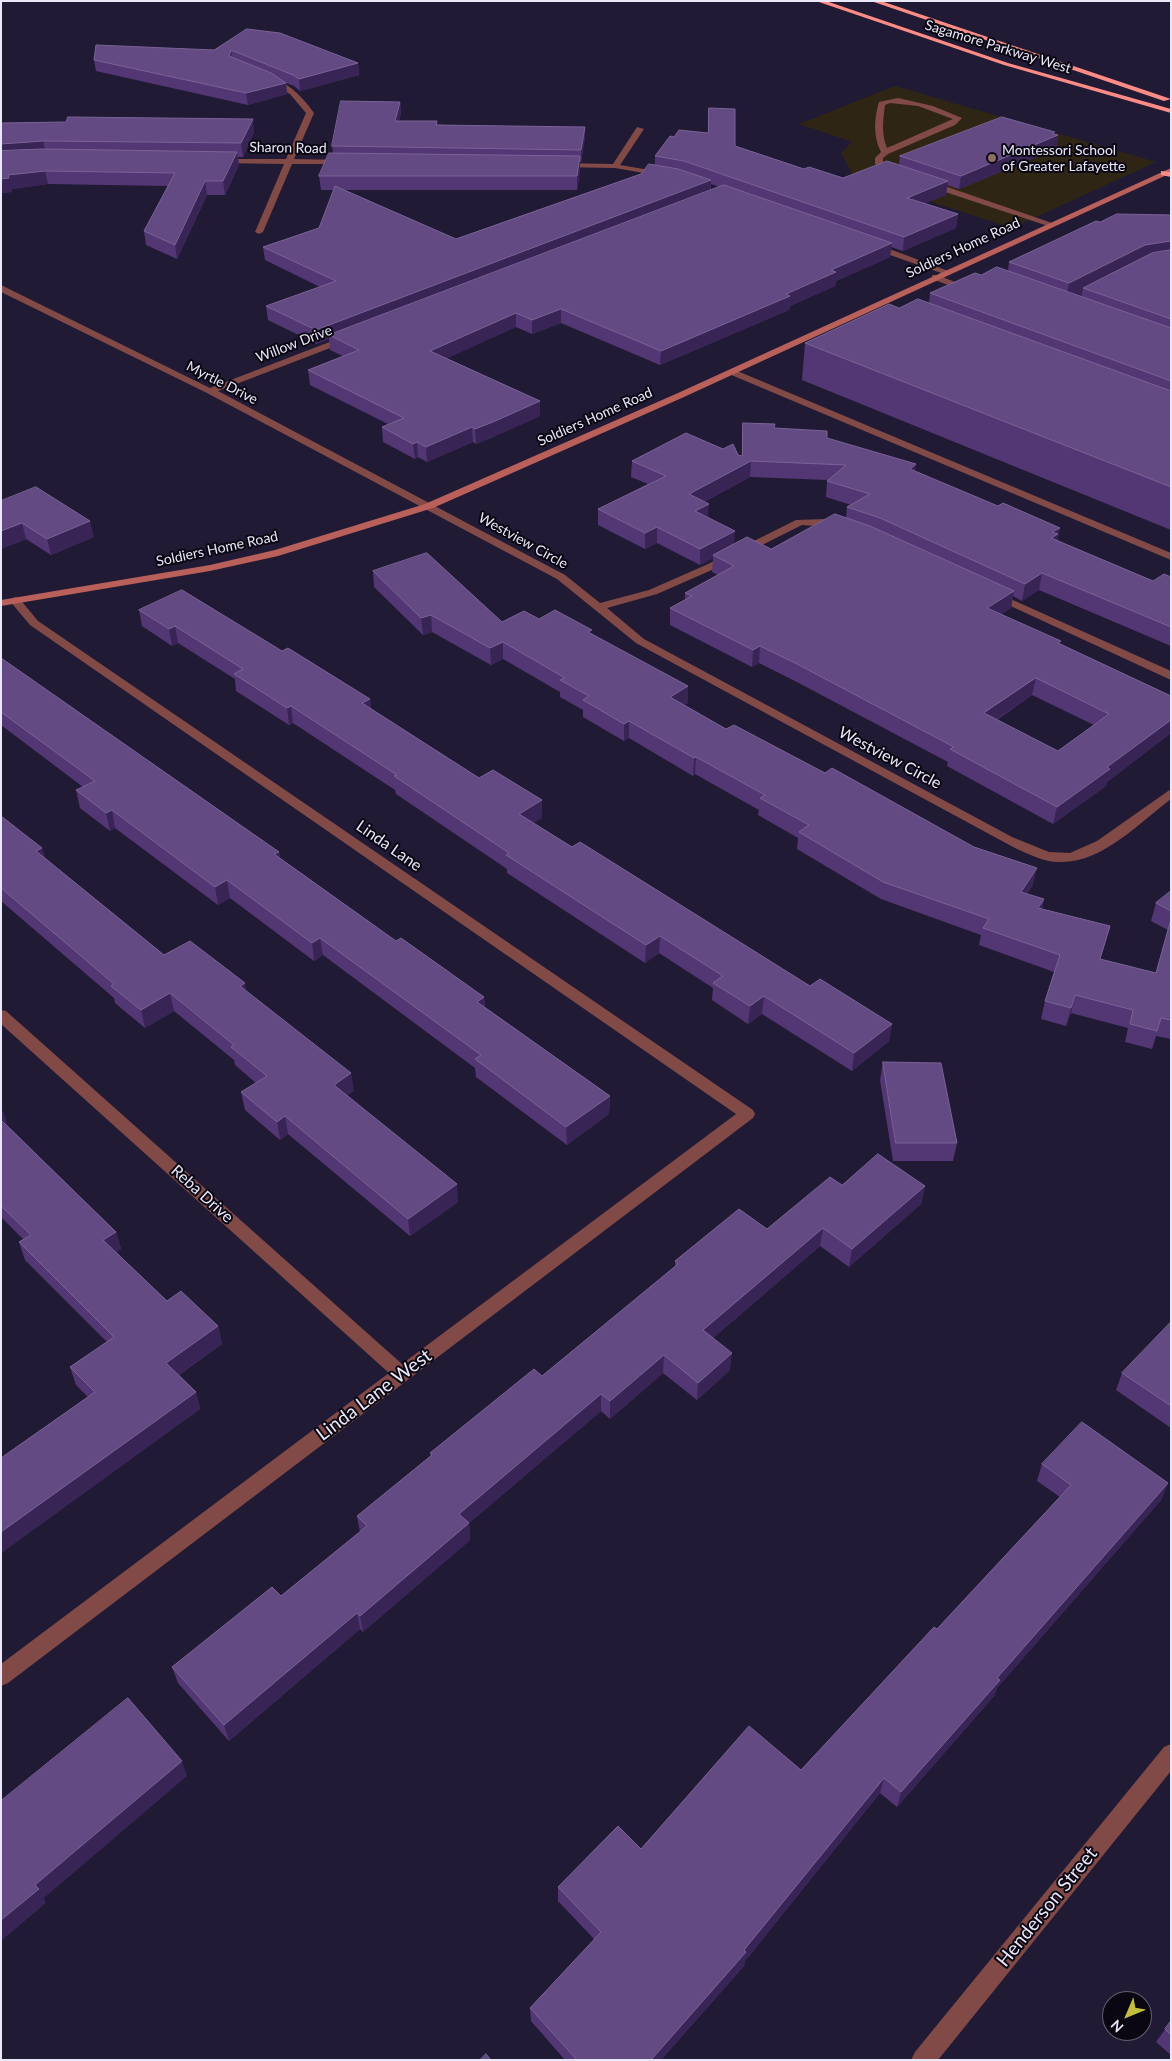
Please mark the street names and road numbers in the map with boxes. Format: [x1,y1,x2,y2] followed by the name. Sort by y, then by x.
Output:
[923,17,1073,77] street label: Sagamore Parkway West
[249,139,327,157] street label: Sharon Road
[903,214,1023,282] street label: Soldiers Home Road
[254,322,334,366] street label: Willow Drive
[184,358,260,408] street label: Myrtle Drive
[535,384,655,450] street label: Soldiers Home Road
[475,510,571,572] street label: Westview Circle
[155,528,279,570] street label: Soldiers Home Road
[835,723,945,793] street label: Westview Circle
[353,816,425,876] street label: Linda Lane
[167,1161,237,1227] street label: Reba Drive
[312,1344,436,1446] street label: Linda Lane West
[992,1843,1102,1971] street label: Henderson Street

